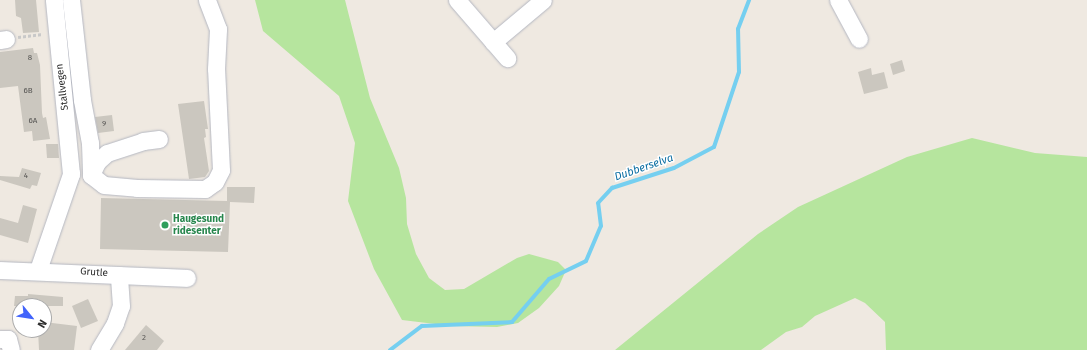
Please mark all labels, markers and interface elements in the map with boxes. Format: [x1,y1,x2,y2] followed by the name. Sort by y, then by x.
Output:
[28,53,32,63] house number: 8
[54,63,72,111] street label: Stallvegen
[23,86,33,96] house number: 6B
[29,116,37,126] house number: 6A
[102,119,106,129] house number: 9
[613,152,675,184] water label: Dubberselva
[24,171,28,181] house number: 4
[173,213,224,236] place label: Haugesund ridesenter
[160,220,170,230] marker: Haugesund ridesenter
[80,266,108,280] street label: Grutle
[12,298,52,338] north arrow
[35,317,49,330] text: N
[142,333,146,343] house number: 2

